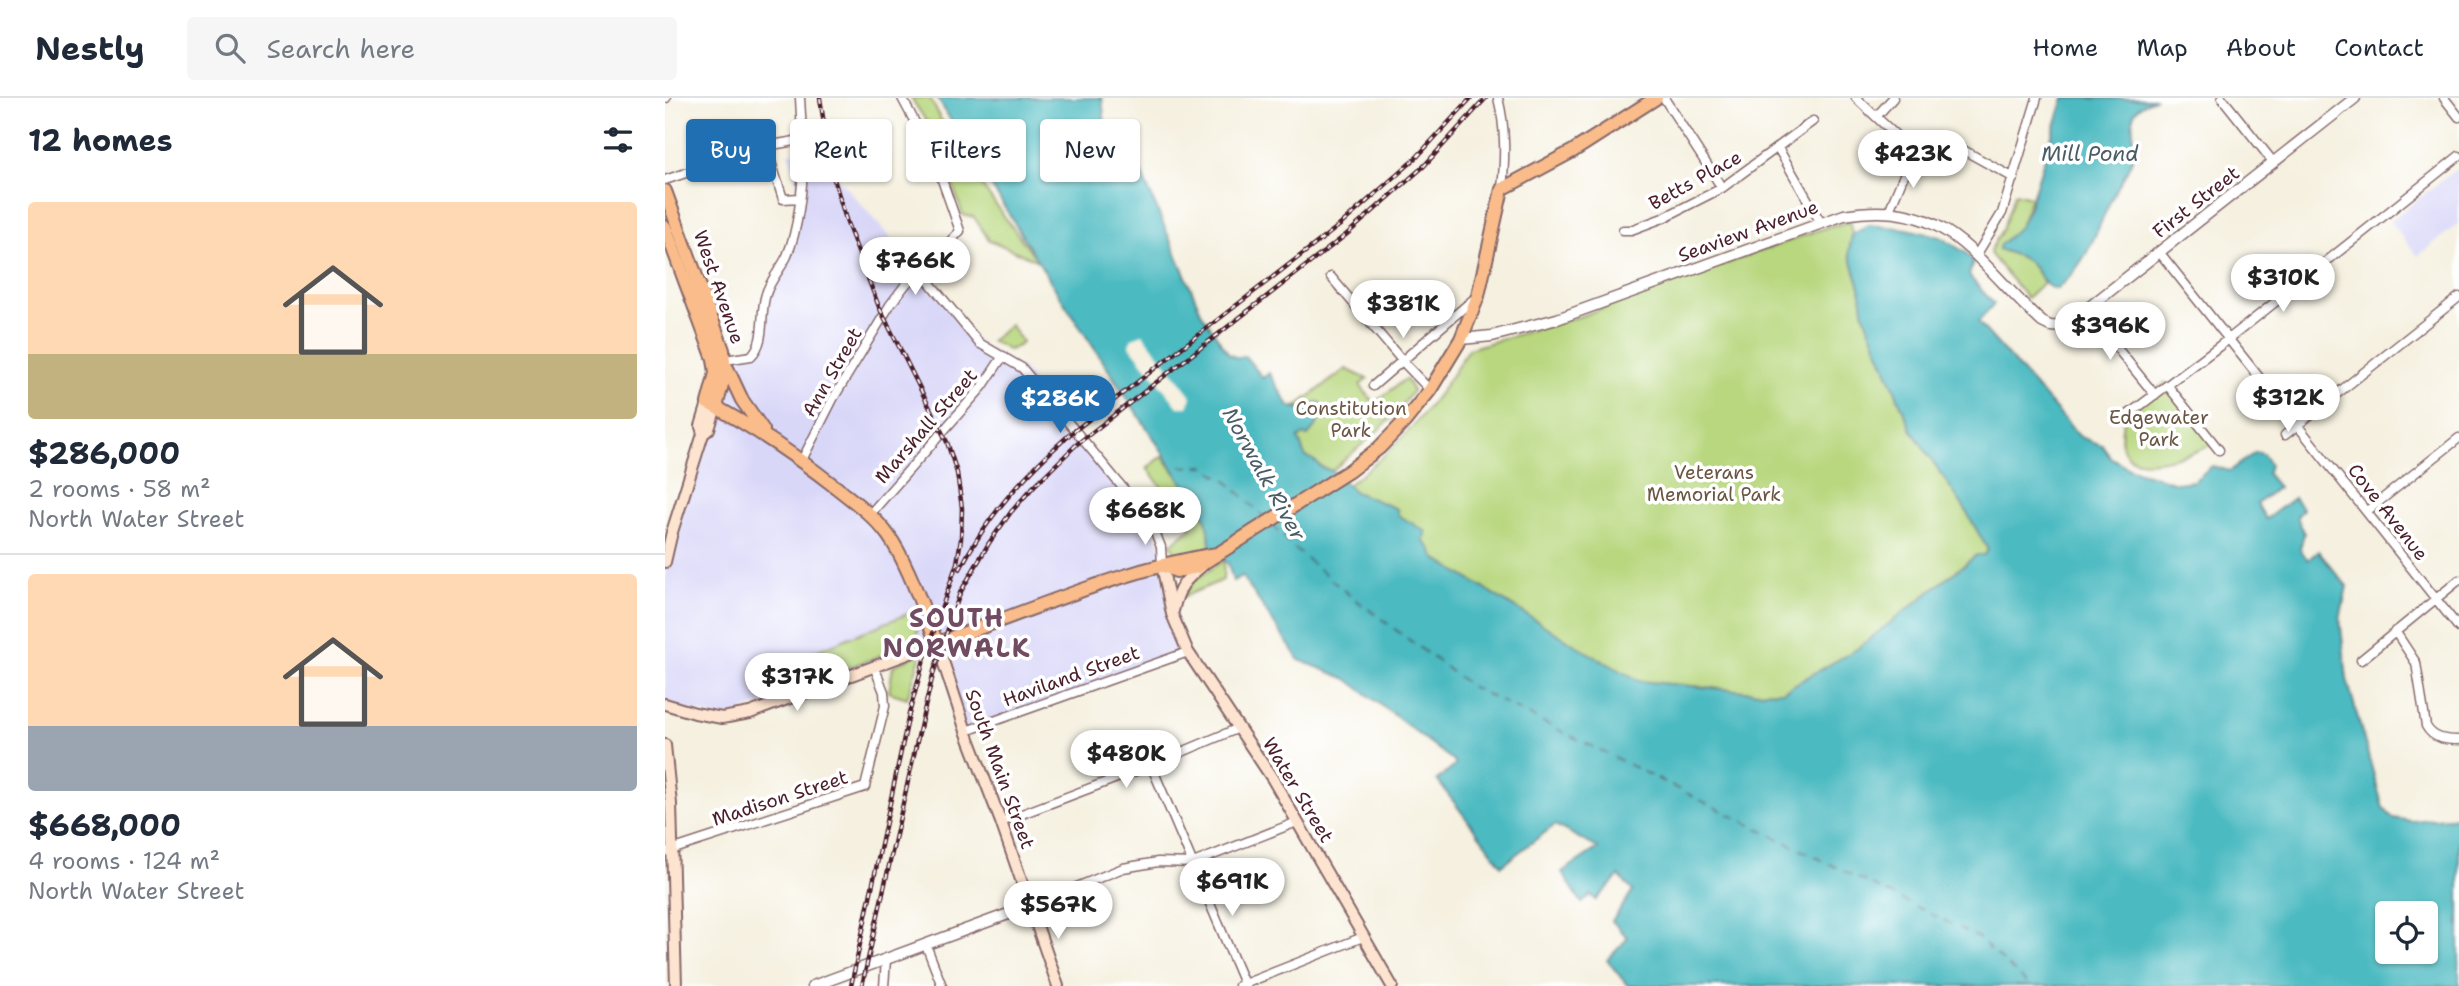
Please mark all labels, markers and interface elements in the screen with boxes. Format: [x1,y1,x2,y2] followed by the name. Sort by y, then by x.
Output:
[187,17,677,80] search box
[35,26,145,71] text: Nestly
[211,29,249,67] icon: search
[267,31,415,66] text: Search here
[2032,32,2098,64] text: Home
[2136,32,2188,64] text: Map
[2226,32,2296,64] text: About
[2334,32,2424,64] text: Contact
[686,119,776,182] chip: Buy
[790,119,892,182] chip: Rent
[906,119,1026,182] chip: Filters
[1040,119,1140,182] chip: New
[28,120,172,161] text: 12 homes
[599,121,637,159] icon: filters
[1864,130,1962,190] pin: $423K
[1874,138,1952,168] text: $423K
[2041,140,2139,168] water label: Mill Pond
[1644,144,1746,216] street label: Betts Place
[2148,160,2244,244] street label: First Street
[1674,194,1822,268] street label: Seaview Avenue
[688,227,750,347] street label: West Avenue
[866,238,964,297] pin: $766K
[875,245,955,275] text: $766K
[270,247,396,373] icon: home
[2234,254,2332,314] pin: $310K
[2247,262,2319,292] text: $310K
[1354,280,1452,340] pin: $381K
[1366,288,1440,318] text: $381K
[2061,302,2159,362] pin: $396K
[2071,310,2149,340] text: $396K
[796,323,868,421] street label: Ann Street
[869,363,983,489] street label: Marshall Street
[2239,374,2337,434] pin: $312K
[1011,376,1109,435] pin: $286K
[2252,382,2324,412] text: $312K
[1020,383,1100,413] text: $286K
[1295,396,1407,443] park label: Constitution Park
[1216,402,1313,547] water label: Norwalk River
[2109,405,2209,452] park label: Edgewater Park
[28,433,180,474] text: $286,000
[2342,458,2434,566] street label: Cove Avenue
[1647,460,1781,507] park label: Veterans Memorial Park
[28,474,211,504] text: 2 rooms · 58 m²
[1096,488,1194,547] pin: $668K
[1105,495,1185,525] text: $668K
[28,504,244,534] text: North Water Street
[883,600,1031,665] district label: SOUTH NORWALK
[270,619,396,745] icon: home
[999,640,1143,712] street label: Haviland Street
[748,654,846,713] pin: $317K
[761,661,833,691] text: $317K
[960,686,1040,852] street label: South Main Street
[1077,730,1175,790] pin: $480K
[1257,733,1339,847] street label: Water Street
[1086,738,1166,768] text: $480K
[709,764,851,832] street label: Madison Street
[28,805,181,846] text: $668,000
[28,846,220,876] text: 4 rooms · 124 m²
[1183,858,1281,918] pin: $691K
[1196,866,1268,896] text: $691K
[28,876,244,906] text: North Water Street
[1009,882,1107,941] pin: $567K
[1020,889,1096,919] text: $567K
[2375,901,2438,964] map controls
[2375,901,2438,964] button: locate

